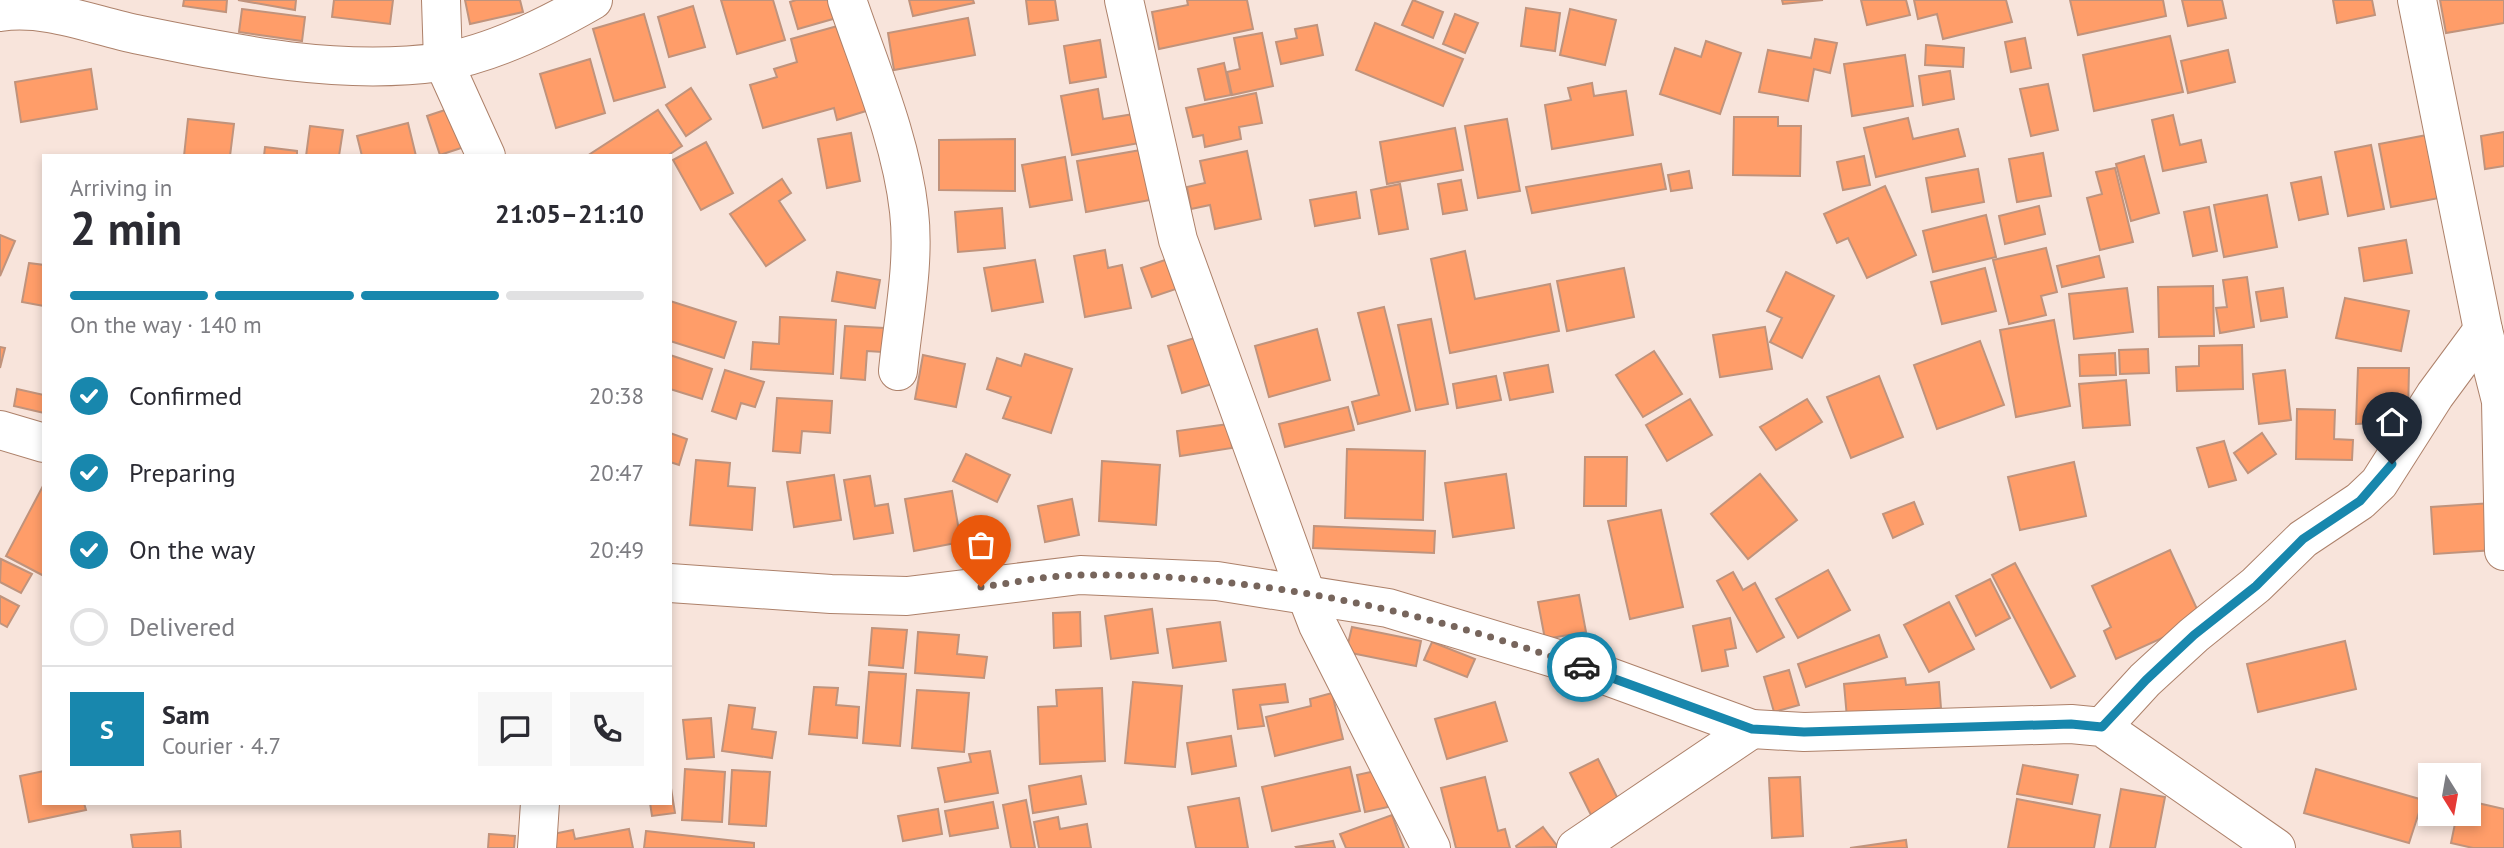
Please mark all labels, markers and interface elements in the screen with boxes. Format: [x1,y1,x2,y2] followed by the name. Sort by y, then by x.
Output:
[70,173,172,202] text: Arriving in
[495,197,644,230] text: 21:05–21:10
[70,198,182,258] text: 2 min
[70,310,262,339] text: On the way · 140 m
[70,377,108,415] icon: check
[129,379,242,412] text: Confirmed
[589,381,644,410] text: 20:38
[2362,392,2422,464] pin
[2373,403,2411,441] icon: home
[70,454,108,492] icon: check
[129,456,236,489] text: Preparing
[589,458,644,487] text: 20:47
[951,515,1011,587] pin
[962,526,1000,564] icon: bag
[70,531,108,569] icon: check
[129,533,255,566] text: On the way
[589,535,644,564] text: 20:49
[129,610,235,643] text: Delivered
[1547,632,1617,702] courier
[1563,648,1601,686] icon: car
[478,692,552,766] button: chat
[570,692,644,766] button: phone
[162,698,210,731] text: Sam
[100,713,114,746] text: S
[162,731,281,760] text: Courier · 4.7
[2418,763,2482,826] north arrow
[2418,763,2481,826] map controls

